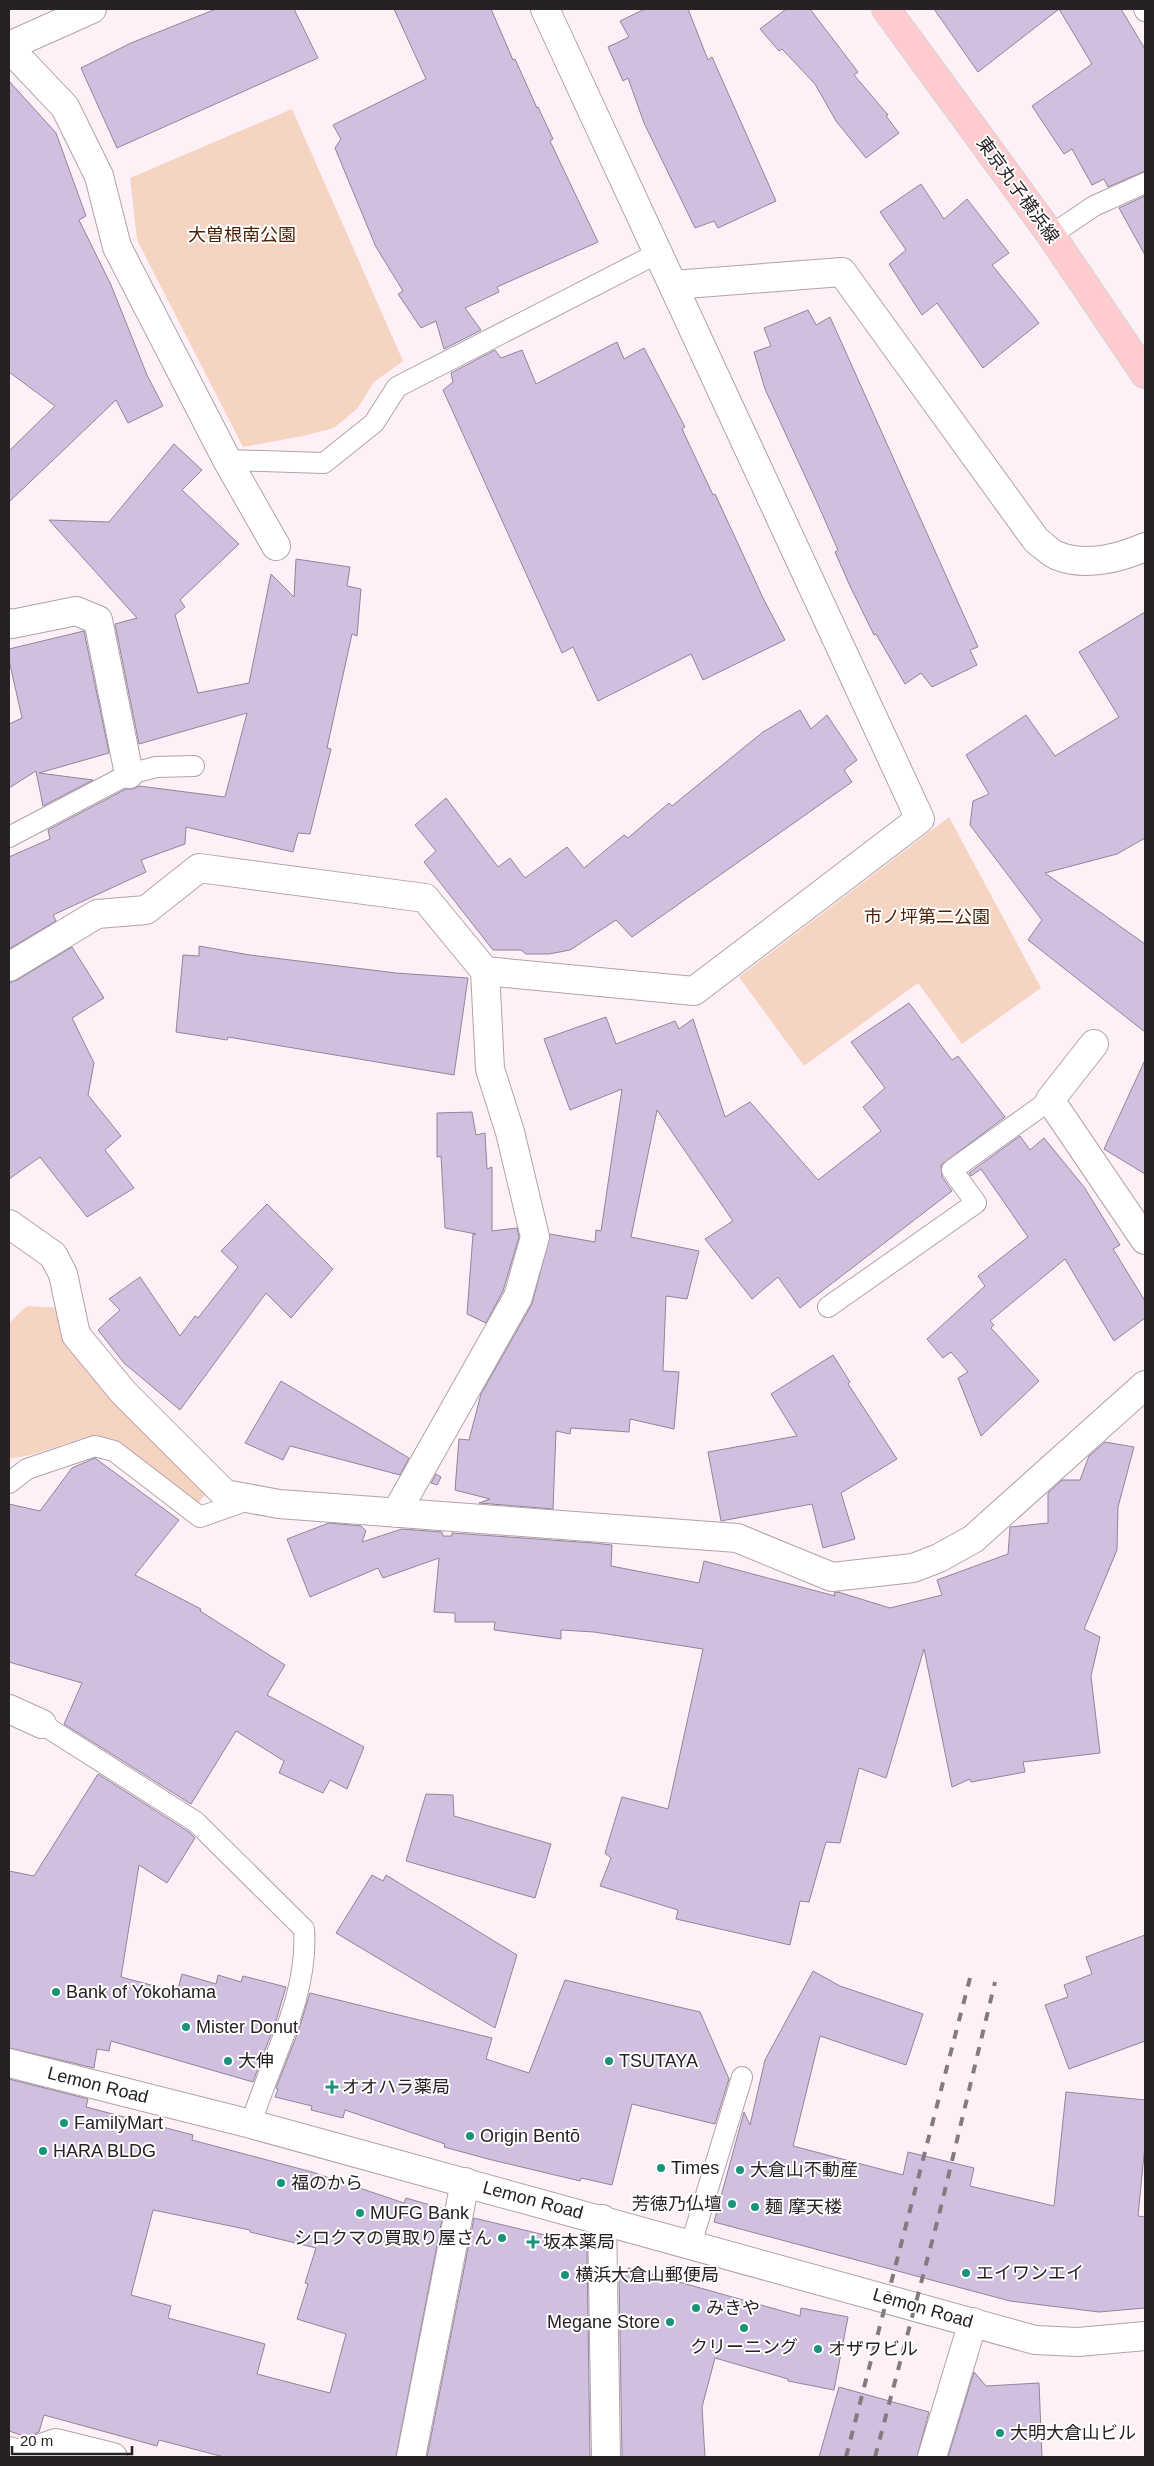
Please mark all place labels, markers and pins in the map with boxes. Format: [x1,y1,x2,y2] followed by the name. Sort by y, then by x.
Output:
[66,1982,217,2002] place label: Bank of Yokohama
[50,1986,62,1998] marker: Bank of Yokohama
[196,2017,298,2037] place label: Mister Donut
[180,2021,192,2033] marker: Mister Donut
[238,2051,274,2071] place label: 大伸
[619,2051,698,2071] place label: TSUTAYA
[222,2055,234,2067] marker: 大伸
[603,2055,615,2067] marker: TSUTAYA
[342,2077,450,2097] place label: オオハラ薬局
[326,2081,338,2093] marker: オオハラ薬局
[74,2113,163,2133] place label: FamilyMart
[58,2117,70,2129] marker: FamilyMart
[480,2126,580,2146] place label: Origin Bentō
[464,2130,476,2142] marker: Origin Bentō
[53,2141,156,2161] place label: HARA BLDG
[37,2145,49,2157] marker: HARA BLDG
[671,2158,719,2178] place label: Times
[750,2160,858,2180] place label: 大倉山不動産
[655,2162,667,2174] marker: Times
[734,2164,746,2176] marker: 大倉山不動産
[291,2173,363,2193] place label: 福のから
[275,2177,287,2189] marker: 福のから
[632,2194,722,2214] place label: 芳徳乃仏壇
[765,2197,842,2217] place label: 麺 摩天楼
[726,2198,738,2210] marker: 芳徳乃仏壇
[749,2201,761,2213] marker: 麺 摩天楼
[370,2203,470,2223] place label: MUFG Bank
[354,2207,366,2219] marker: MUFG Bank
[294,2228,492,2248] place label: シロクマの買取り屋さん
[496,2232,508,2244] marker: シロクマの買取り屋さん
[543,2232,615,2252] place label: 坂本薬局
[527,2236,539,2248] marker: 坂本薬局
[976,2263,1084,2283] place label: エイワンエイ
[575,2265,719,2285] place label: 横浜大倉山郵便局
[960,2267,972,2279] marker: エイワンエイ
[559,2269,571,2281] marker: 横浜大倉山郵便局
[706,2298,760,2318] place label: みきや
[690,2302,702,2314] marker: みきや
[547,2312,660,2332] place label: Megane Store
[664,2316,676,2328] marker: Megane Store
[738,2322,750,2334] marker: クリーニング
[690,2337,798,2357] place label: クリーニング
[828,2339,918,2359] place label: オザワビル
[812,2343,824,2355] marker: オザワビル
[1010,2423,1136,2443] place label: 大明大倉山ビル
[994,2427,1006,2439] marker: 大明大倉山ビル

